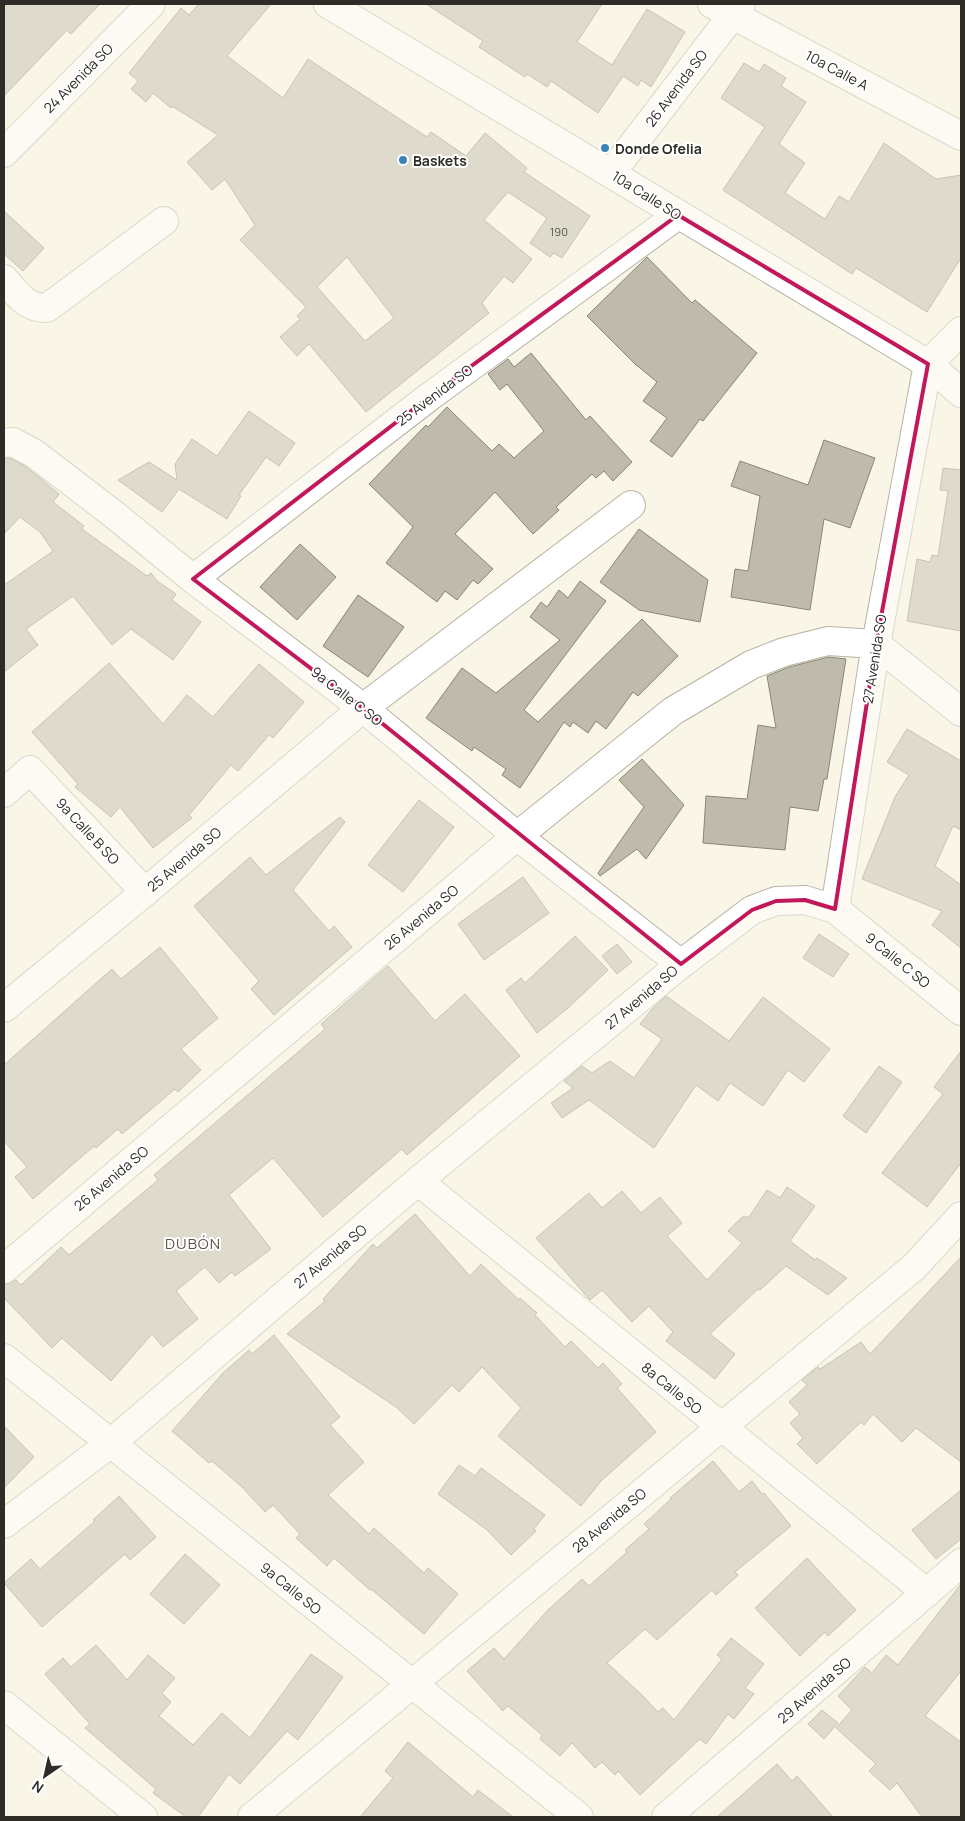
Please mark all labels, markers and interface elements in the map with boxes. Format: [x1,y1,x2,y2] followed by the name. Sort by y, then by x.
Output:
[39,39,117,117] street label: 24 Avenida SO
[802,45,872,95] street label: 10a Calle A
[641,46,711,130] street label: 26 Avenida SO
[615,139,702,158] place label: Donde Ofelia
[599,142,611,154] marker: Donde Ofelia
[413,151,467,170] place label: Baskets
[397,154,409,166] marker: Baskets
[609,166,685,224] street label: 10a Calle SO
[550,224,568,239] house number: 190
[392,360,476,430] street label: 25 Avenida SO
[858,613,890,705] street label: 27 Avenida SO
[307,662,387,730] street label: 9a Calle C SO
[52,794,124,868] street label: 9a Calle B SO
[143,822,225,896] street label: 25 Avenida SO
[380,880,462,954] street label: 26 Avenida SO
[862,928,934,992] street label: 9 Calle C SO
[600,961,682,1033] street label: 27 Avenida SO
[70,1141,152,1215] street label: 26 Avenida SO
[289,1220,371,1292] street label: 27 Avenida SO
[165,1233,221,1254] district label: DUBÓN
[638,1358,706,1418] street label: 8a Calle SO
[568,1483,650,1557] street label: 28 Avenida SO
[257,1558,325,1618] street label: 9a Calle SO
[773,1653,855,1727] street label: 29 Avenida SO
[20,1751,70,1801] north arrow
[28,1777,47,1798] text: N

